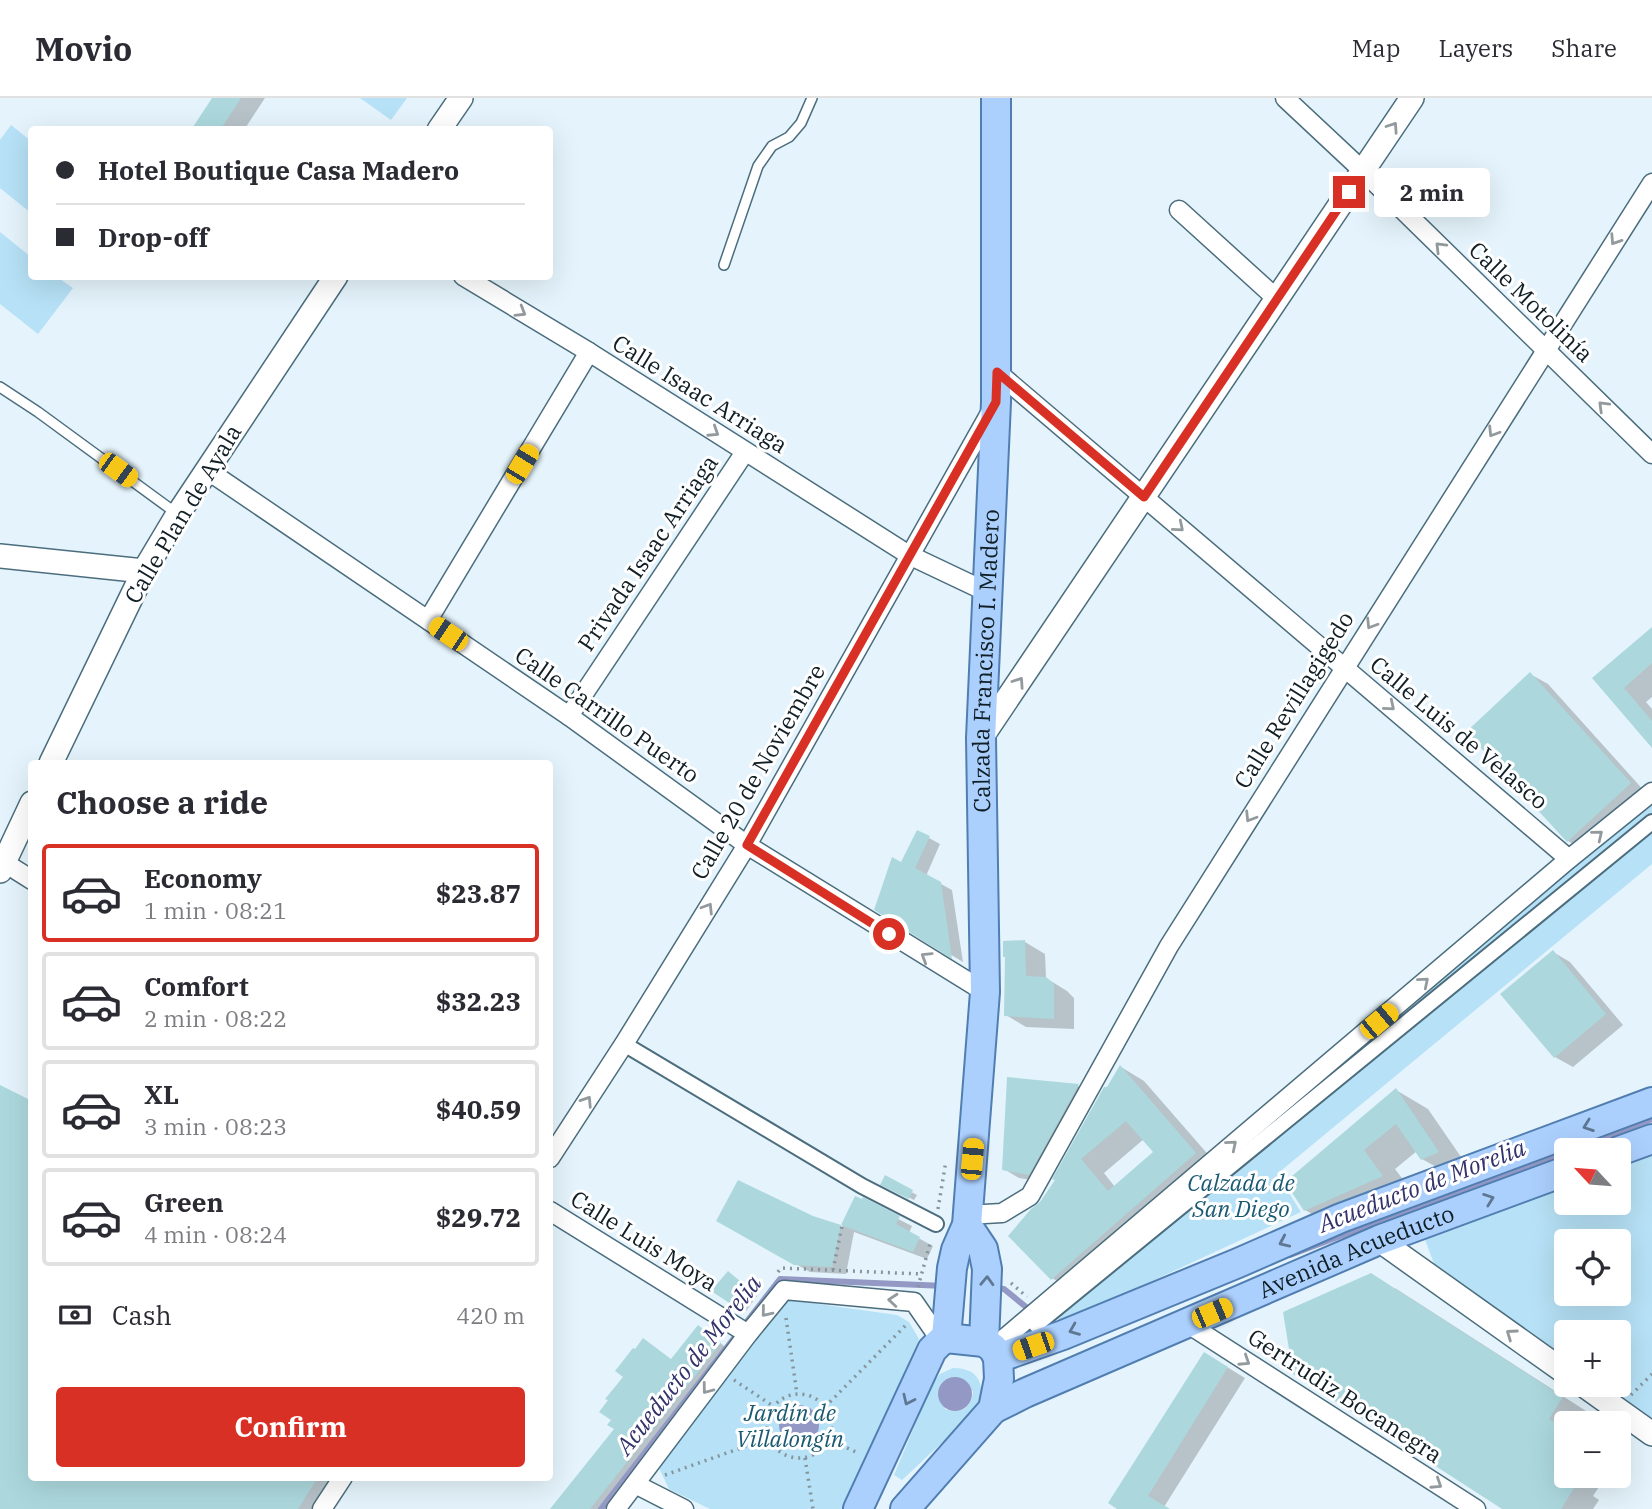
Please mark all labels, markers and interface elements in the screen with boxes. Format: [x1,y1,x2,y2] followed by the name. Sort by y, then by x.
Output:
[35,27,132,70] text: Movio
[1352,32,1400,64] text: Map
[1438,32,1513,64] text: Layers
[1551,32,1617,64] text: Share
[1385,122,1397,135] one-way arrow
[98,153,459,187] text: Hotel Boutique Casa Madero
[1374,168,1489,217] callout: 2 min
[1333,176,1365,208] route end
[1400,177,1464,207] text: 2 min
[98,220,209,254] text: Drop-off
[1611,233,1624,246] one-way arrow
[1463,234,1600,368] street label: Calle Motolinía
[1436,242,1449,255] one-way arrow
[514,303,527,316] one-way arrow
[607,327,794,459] street label: Calle Isaac Arriaga
[1598,402,1611,415] one-way arrow
[117,418,247,609] street label: Calle Plan de Ayala
[707,424,720,437] one-way arrow
[1489,425,1502,438] one-way arrow
[503,441,542,487] car
[95,449,142,491] car
[570,449,724,656] street label: Privada Isaac Arriaga
[965,508,1005,813] street label: Calzada Francisco I. Madero
[1171,519,1184,531] one-way arrow
[1226,605,1360,794] street label: Calle Revillagigedo
[425,614,472,654] car
[1367,617,1380,630] one-way arrow
[510,639,706,789] street label: Calle Carrillo Puerto
[1364,649,1555,816] street label: Calle Luis de Velasco
[683,658,831,885] street label: Calle 20 de Noviembre
[1011,677,1023,690] one-way arrow
[1382,698,1395,710] one-way arrow
[56,781,268,823] text: Choose a ride
[1245,809,1258,822] one-way arrow
[1590,831,1603,844] one-way arrow
[144,861,262,895] text: Economy
[60,862,123,925] icon: car
[436,876,521,910] text: $23.87
[144,895,287,925] text: 1 min · 08:21
[699,903,712,916] one-way arrow
[873,918,905,950] route start
[921,953,934,966] one-way arrow
[144,969,249,1003] text: Comfort
[60,970,123,1033] icon: car
[1416,978,1429,990] one-way arrow
[436,984,521,1018] text: $32.23
[1357,999,1402,1043] car
[144,1003,287,1033] text: 2 min · 08:22
[144,1077,179,1111] text: XL
[60,1078,123,1141] icon: car
[436,1092,521,1126] text: $40.59
[578,1095,591,1108] one-way arrow
[144,1111,287,1141] text: 3 min · 08:23
[1583,1117,1595,1131] one-way arrow
[1312,1131,1530,1240] water label: Acueducto de Morelia
[960,1137,985,1181] car
[1554,1138,1631,1214] north arrow
[1554,1138,1631,1488] map controls
[1224,1141,1237,1153] one-way arrow
[1187,1167,1295,1223] park label: Calzada de San Diego
[565,1183,724,1297] street label: Calle Luis Moya
[144,1185,224,1219] text: Green
[60,1186,123,1249] icon: car
[1483,1194,1495,1208] one-way arrow
[1253,1198,1458,1304] street label: Avenida Acueducto
[436,1200,521,1234] text: $29.72
[144,1219,287,1249] text: 4 min · 08:24
[1554,1229,1631,1306] button: locate
[1279,1234,1291,1248] one-way arrow
[607,1268,768,1462] water label: Acueducto de Morelia
[979,1275,994,1286] one-way arrow
[887,1293,898,1308] one-way arrow
[1189,1295,1236,1331] car
[56,1296,94,1334] icon: cash
[112,1298,172,1332] text: Cash
[456,1300,525,1330] text: 420 m
[762,1304,774,1317] one-way arrow
[1554,1320,1631,1397] button: +
[1243,1321,1448,1469] street label: Gertrudiz Bocanegra
[1069,1322,1082,1336] one-way arrow
[1010,1329,1057,1363] car
[1506,1329,1519,1342] one-way arrow
[1238,1352,1251,1365] one-way arrow
[702,1381,715,1394] one-way arrow
[56,1387,525,1467] button: Confirm
[903,1393,917,1406] one-way arrow
[736,1397,844,1453] park label: Jardín de Villalongín
[1554,1411,1631,1488] button: −
[1429,1475,1442,1488] one-way arrow

